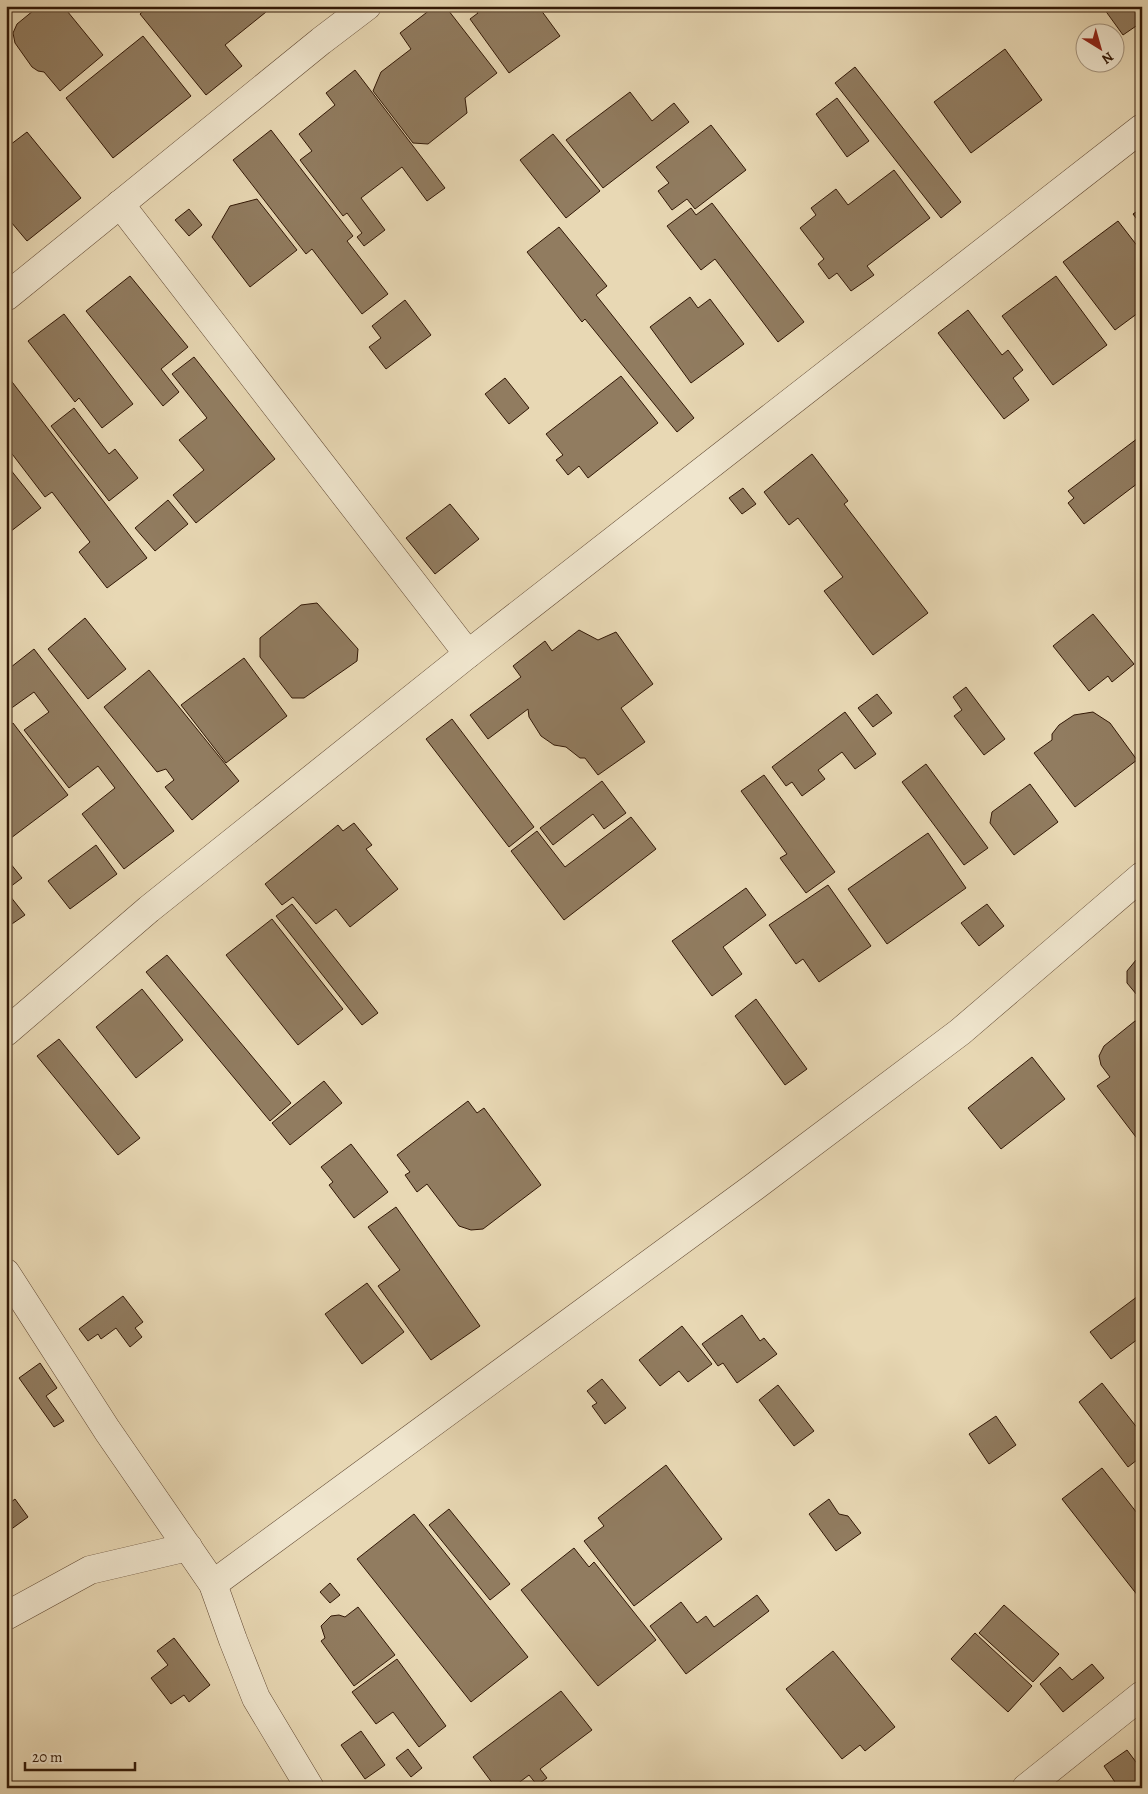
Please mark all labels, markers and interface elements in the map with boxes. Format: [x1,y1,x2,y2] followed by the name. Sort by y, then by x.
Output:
[1076,22,1126,72] north arrow
[1098,47,1117,69] text: N
[25,1739,135,1771] scale bar
[32,1747,63,1767] text: 20 m

